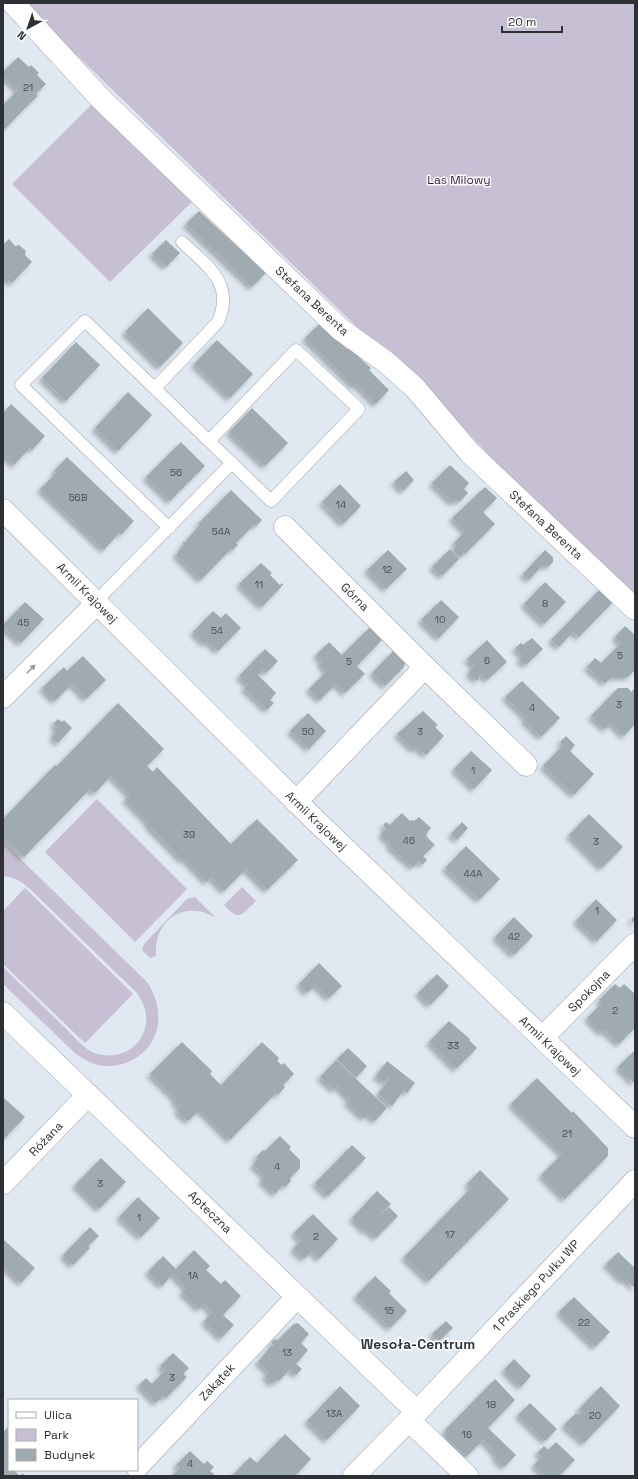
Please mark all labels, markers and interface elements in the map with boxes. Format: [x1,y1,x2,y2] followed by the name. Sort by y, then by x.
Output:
[8,8,48,48] north arrow
[502,8,562,34] scale bar
[508,14,536,30] text: 20 m
[14,28,29,43] text: N
[23,81,33,94] house number: 21
[427,172,491,188] park label: Las Milowy
[272,263,352,339] street label: Stefana Berenta
[170,466,182,479] house number: 56
[506,487,586,563] street label: Stefana Berenta
[69,491,88,504] house number: 56B
[336,498,346,511] house number: 14
[212,525,231,538] house number: 54A
[53,559,121,627] street label: Armii Krajowej
[382,563,392,576] house number: 12
[255,578,263,591] house number: 11
[337,579,373,615] street label: Górna
[542,597,548,610] house number: 8
[435,613,445,626] house number: 10
[17,616,29,629] house number: 45
[211,624,223,637] house number: 54
[617,649,623,662] house number: 5
[484,654,490,667] house number: 6
[346,655,352,668] house number: 5
[26,664,36,674] one-way arrow
[616,698,622,711] house number: 3
[529,701,535,714] house number: 4
[302,725,314,738] house number: 50
[417,725,423,738] house number: 3
[471,764,475,777] house number: 1
[282,788,350,854] street label: Armii Krajowej
[183,828,195,841] house number: 39
[403,834,415,847] house number: 46
[593,835,599,848] house number: 3
[464,867,483,880] house number: 44A
[595,904,599,917] house number: 1
[508,930,520,943] house number: 42
[565,966,614,1015] street label: Spokojna
[612,1004,618,1017] house number: 2
[516,1013,584,1079] street label: Armii Krajowej
[447,1039,459,1052] house number: 33
[26,1118,66,1160] street label: Różana
[562,1127,572,1140] house number: 21
[274,1160,280,1173] house number: 4
[97,1177,103,1190] house number: 3
[185,1187,235,1237] street label: Apteczna
[137,1211,141,1224] house number: 1
[445,1228,455,1241] house number: 17
[313,1230,319,1243] house number: 2
[489,1236,583,1336] street label: 1 Praskiego Pułku WP
[188,1269,199,1282] house number: 1A
[384,1304,394,1317] house number: 15
[578,1316,590,1329] house number: 22
[361,1335,475,1353] district label: Wesoła-Centrum
[282,1346,292,1359] house number: 13
[196,1360,239,1404] street label: Zakątek
[169,1371,175,1384] house number: 3
[486,1398,496,1411] house number: 18
[8,1399,138,1471] legend
[44,1407,72,1423] text: Ulica
[326,1407,343,1420] house number: 13A
[589,1409,601,1422] house number: 20
[44,1427,69,1443] text: Park
[462,1428,472,1441] house number: 16
[44,1447,96,1463] text: Budynek
[187,1457,193,1470] house number: 4

